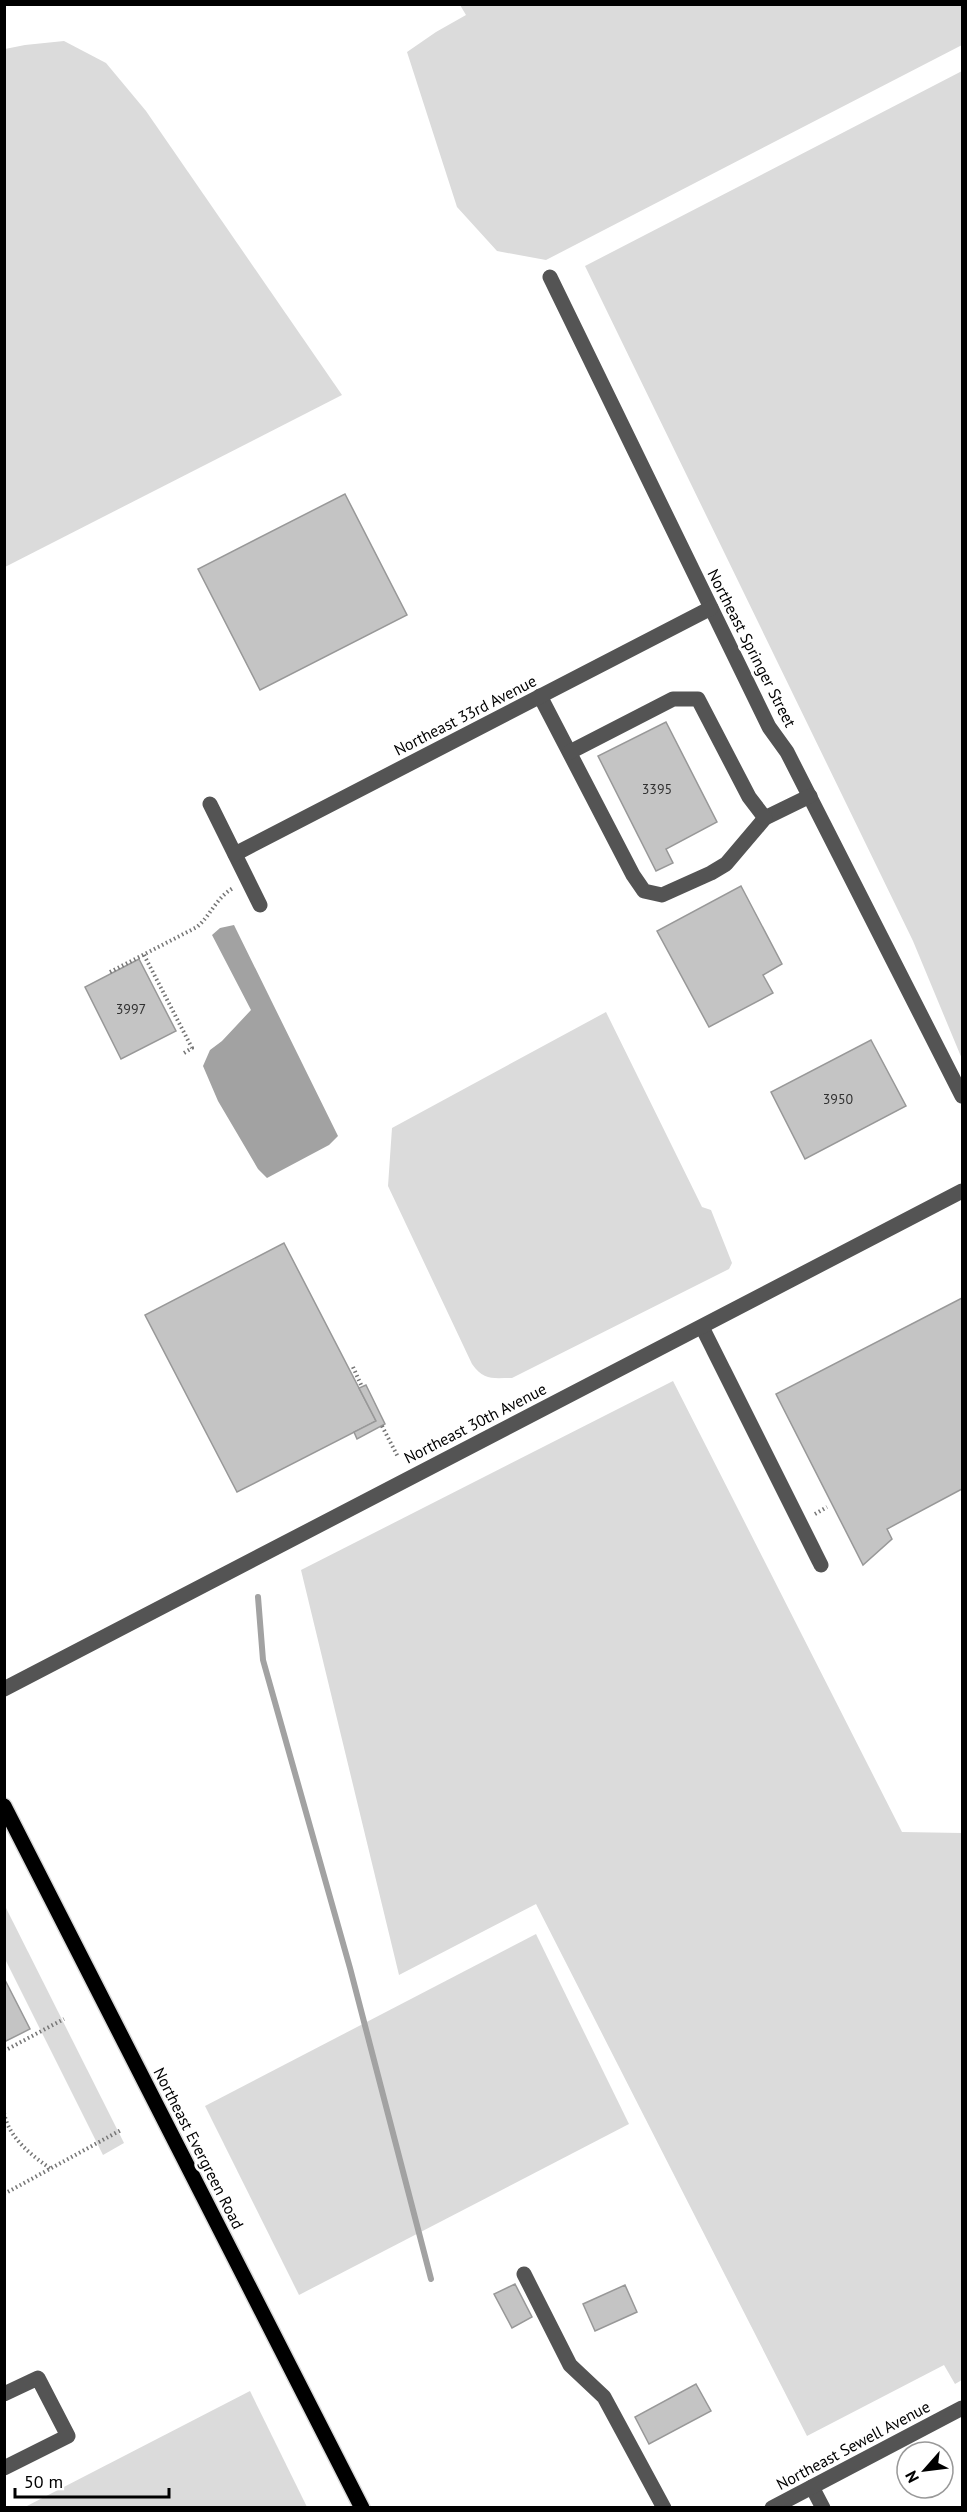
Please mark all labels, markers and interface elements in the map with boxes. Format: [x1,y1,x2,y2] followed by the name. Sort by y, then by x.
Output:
[703,566,801,731] street label: Northeast Springer Street
[390,670,540,760] street label: Northeast 33rd Avenue
[642,780,672,798] house number: 3395
[116,1000,146,1018] house number: 3997
[823,1090,854,1108] house number: 3950
[400,1378,550,1468] street label: Northeast 30th Avenue
[150,2064,248,2232] street label: Northeast Evergreen Road
[773,2396,933,2494] street label: Northeast Sewell Avenue
[895,2440,955,2500] north arrow
[15,2461,170,2499] scale bar
[24,2470,63,2493] text: 50 m

